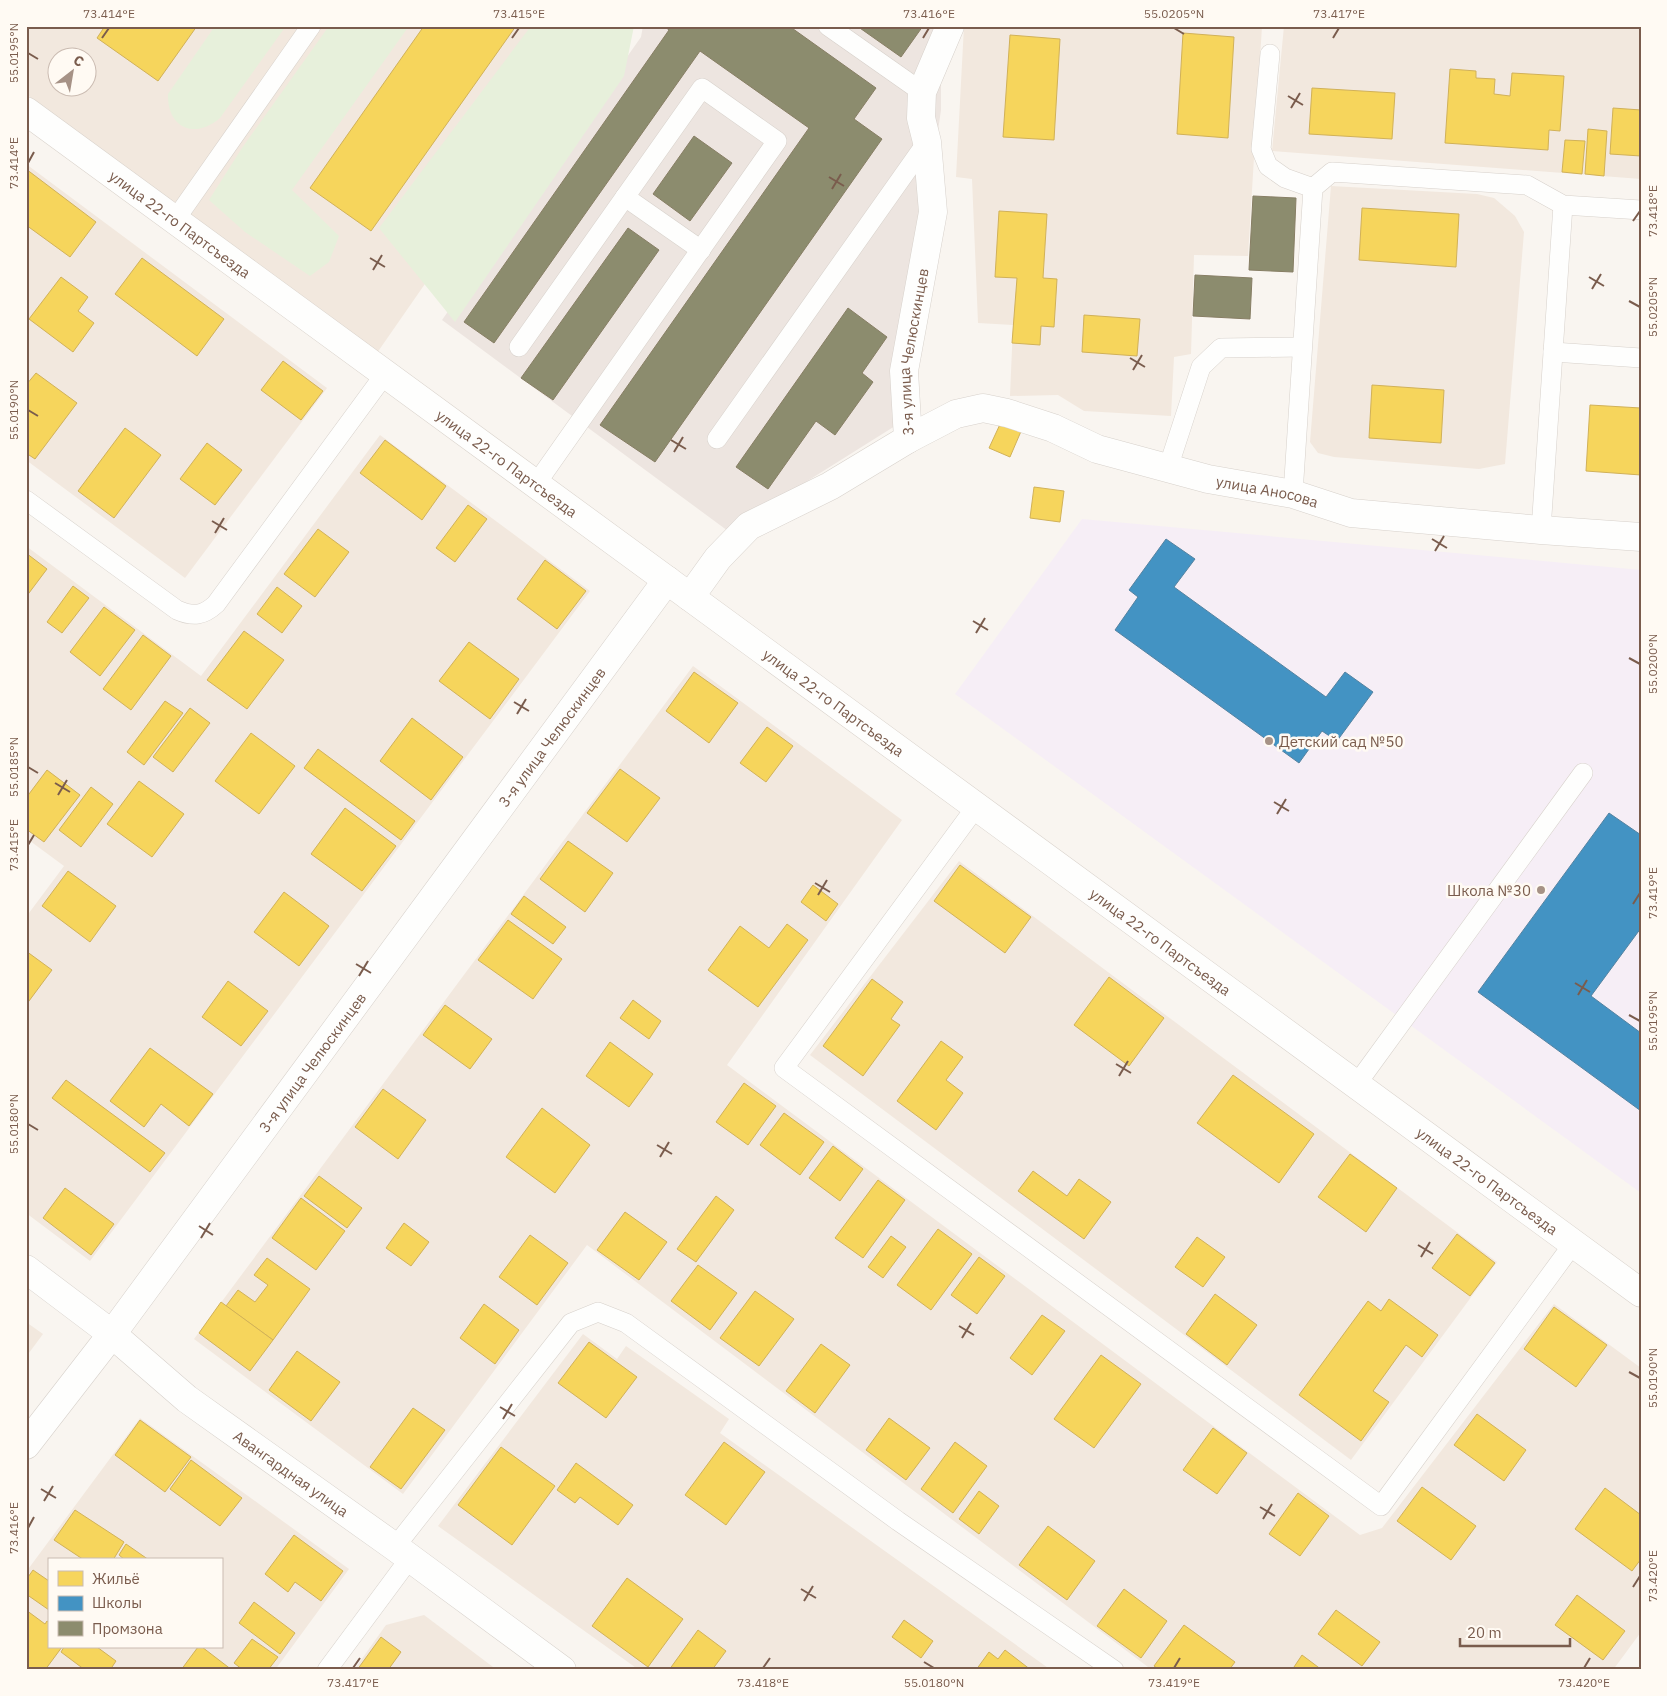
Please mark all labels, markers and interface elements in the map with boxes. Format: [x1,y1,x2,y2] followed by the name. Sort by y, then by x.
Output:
[83,6,135,21] text: 73.414°E
[493,6,545,21] text: 73.415°E
[903,6,955,21] text: 73.416°E
[1144,6,1204,21] text: 55.0205°N
[1313,6,1365,21] text: 73.417°E
[6,23,21,83] text: 55.0195°N
[48,48,98,98] north arrow
[70,51,87,71] text: С
[6,137,21,189] text: 73.414°E
[106,166,255,282] street label: улица 22-го Партсъезда
[1645,185,1660,237] text: 73.418°E
[894,267,932,436] street label: 3-я улица Челюскинцев
[1645,277,1660,337] text: 55.0205°N
[6,380,21,440] text: 55.0190°N
[433,405,581,521] street label: улица 22-го Партсъезда
[1215,471,1321,511] street label: улица Аносова
[1645,634,1660,694] text: 55.0200°N
[759,644,908,760] street label: улица 22-го Партсъезда
[494,663,609,810] street label: 3-я улица Челюскинцев
[1279,732,1404,751] place label: Детский сад №50
[1263,735,1275,747] marker: Детский сад №50
[6,737,21,797] text: 55.0185°N
[6,819,21,871] text: 73.415°E
[1645,867,1660,919] text: 73.419°E
[1447,881,1531,900] place label: Школа №30
[1086,883,1235,999] street label: улица 22-го Партсъезда
[1535,884,1547,896] marker: Школа №30
[254,988,370,1136] street label: 3-я улица Челюскинцев
[1645,991,1660,1051] text: 55.0195°N
[6,1094,21,1154] text: 55.0180°N
[1413,1123,1562,1239] street label: улица 22-го Партсъезда
[1645,1348,1660,1408] text: 55.0190°N
[230,1426,352,1521] street label: Авангардная улица
[6,1502,21,1554] text: 73.416°E
[1645,1550,1660,1602] text: 73.420°E
[48,1558,222,1648] legend
[92,1569,140,1588] text: Жильё
[92,1593,142,1612] text: Школы
[1460,1616,1570,1648] scale bar
[92,1619,163,1638] text: Промзона
[1467,1623,1502,1642] text: 20 m
[327,1675,379,1690] text: 73.417°E
[737,1675,789,1690] text: 73.418°E
[904,1675,964,1690] text: 55.0180°N
[1148,1675,1200,1690] text: 73.419°E
[1558,1675,1610,1690] text: 73.420°E

